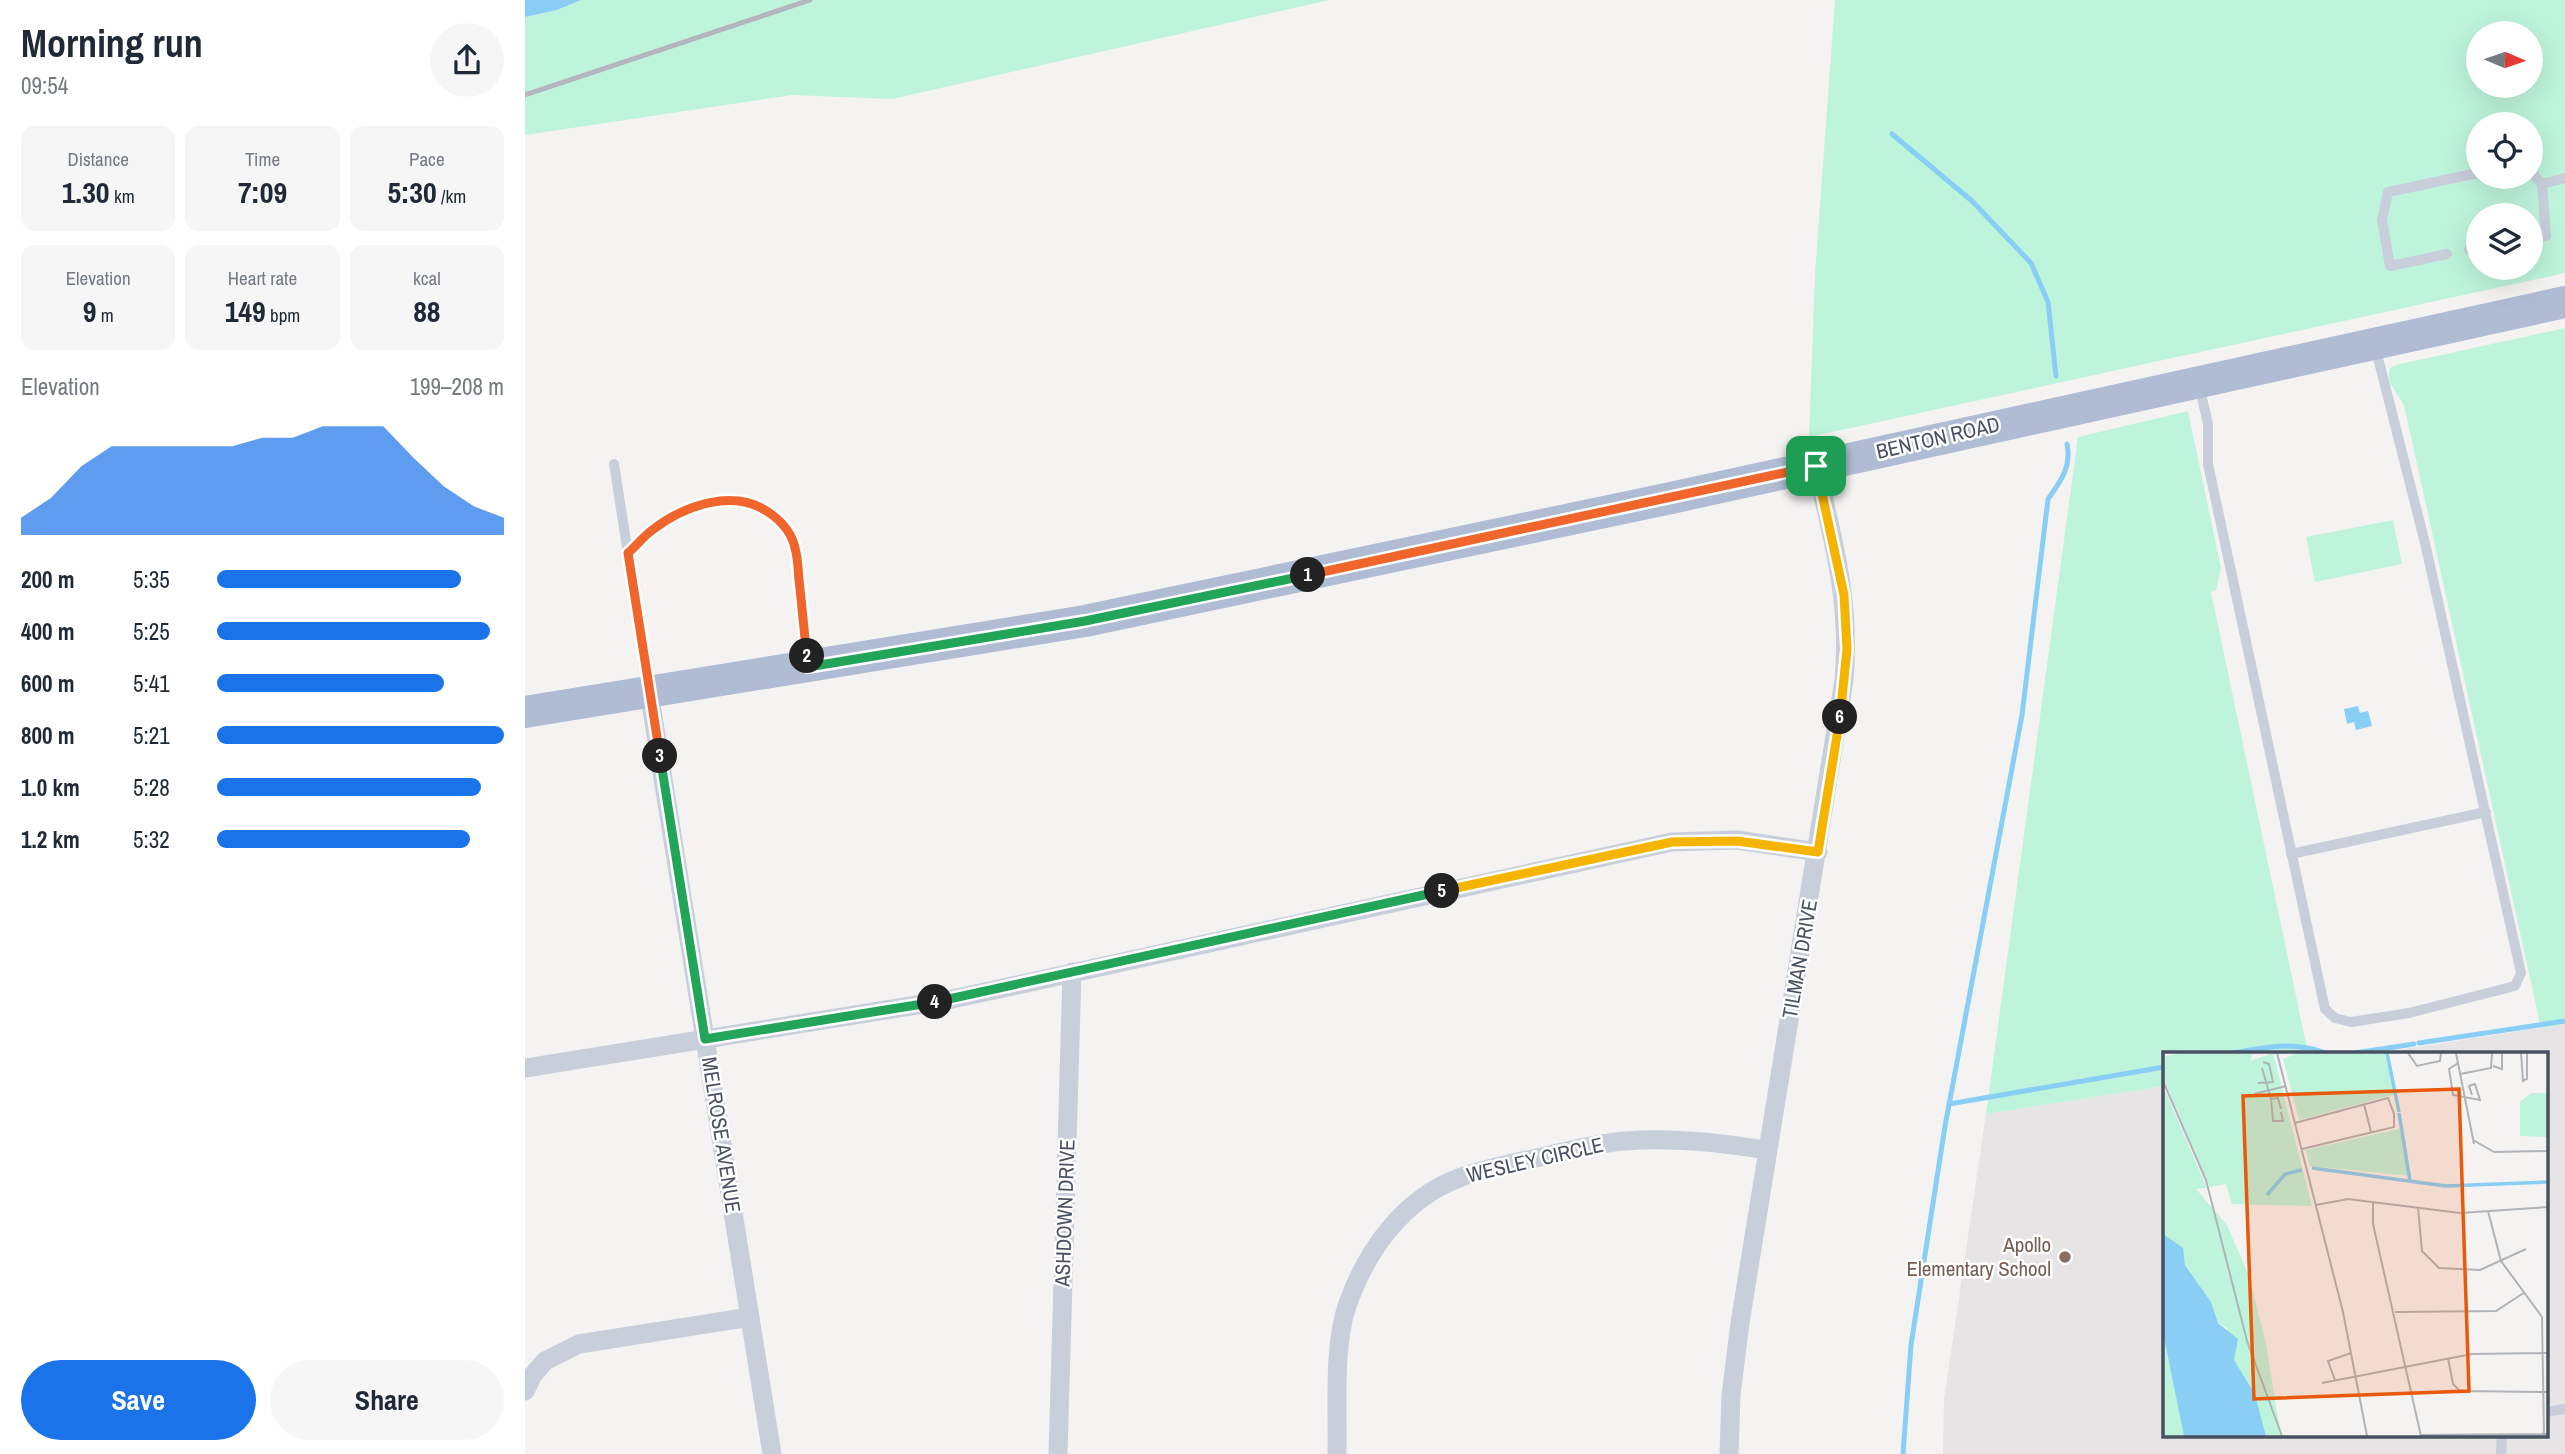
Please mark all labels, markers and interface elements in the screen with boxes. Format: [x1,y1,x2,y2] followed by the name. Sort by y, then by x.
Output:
[21,18,203,69] text: Morning run
[2466,21,2543,98] north arrow
[2466,21,2543,280] map controls
[430,23,504,97] button: share
[21,70,68,101] text: 09:54
[2466,112,2543,189] button: locate
[67,146,129,172] text: Distance
[245,146,280,172] text: Time
[409,146,445,172] text: Pace
[62,172,110,212] text: 1.30
[238,172,287,212] text: 7:09
[387,172,437,212] text: 5:30
[110,183,135,209] text: km
[437,183,466,209] text: /km
[2466,203,2543,280] button: layers
[66,265,131,291] text: Elevation
[228,265,297,291] text: Heart rate
[413,265,441,291] text: kcal
[83,291,96,331] text: 9
[225,291,266,331] text: 149
[413,291,441,331] text: 88
[96,302,114,328] text: m
[266,302,300,328] text: bpm
[21,371,100,402] text: Elevation
[410,371,504,402] text: 199–208 m
[1873,409,2003,466] street label: BENTON ROAD
[1786,436,1846,496] pin
[1797,447,1835,485] icon: arrive
[1291,558,1325,592] pin: 1
[1303,561,1312,587] text: 1
[21,564,74,595] text: 200 m
[133,564,170,595] text: 5:35
[21,616,74,647] text: 400 m
[133,616,170,647] text: 5:25
[789,638,825,674] pin: 2
[802,642,811,668] text: 2
[21,668,74,699] text: 600 m
[133,668,170,699] text: 5:41
[1823,700,1857,734] pin: 6
[1835,703,1844,729] text: 6
[21,720,74,751] text: 800 m
[133,720,170,751] text: 5:21
[643,738,677,774] pin: 3
[655,742,664,768] text: 3
[21,772,80,803] text: 1.0 km
[133,772,170,803] text: 5:28
[21,824,80,855] text: 1.2 km
[133,824,170,855] text: 5:32
[1425,874,1459,908] pin: 5
[1437,877,1446,903] text: 5
[1775,897,1824,1021] street label: TILMAN DRIVE
[917,984,953,1020] pin: 4
[930,988,939,1014] text: 4
[2163,1052,2547,1436] inset map
[695,1055,748,1215] street label: MELROSE AVENUE
[1464,1130,1606,1189] street label: WESLEY CIRCLE
[1047,1139,1082,1288] street label: ASHDOWN DRIVE
[1906,1230,2051,1283] place label: Apollo Elementary School
[2057,1249,2073,1265] marker: Apollo Elementary School
[21,1360,256,1440] button: Save
[270,1360,504,1440] button: Share

